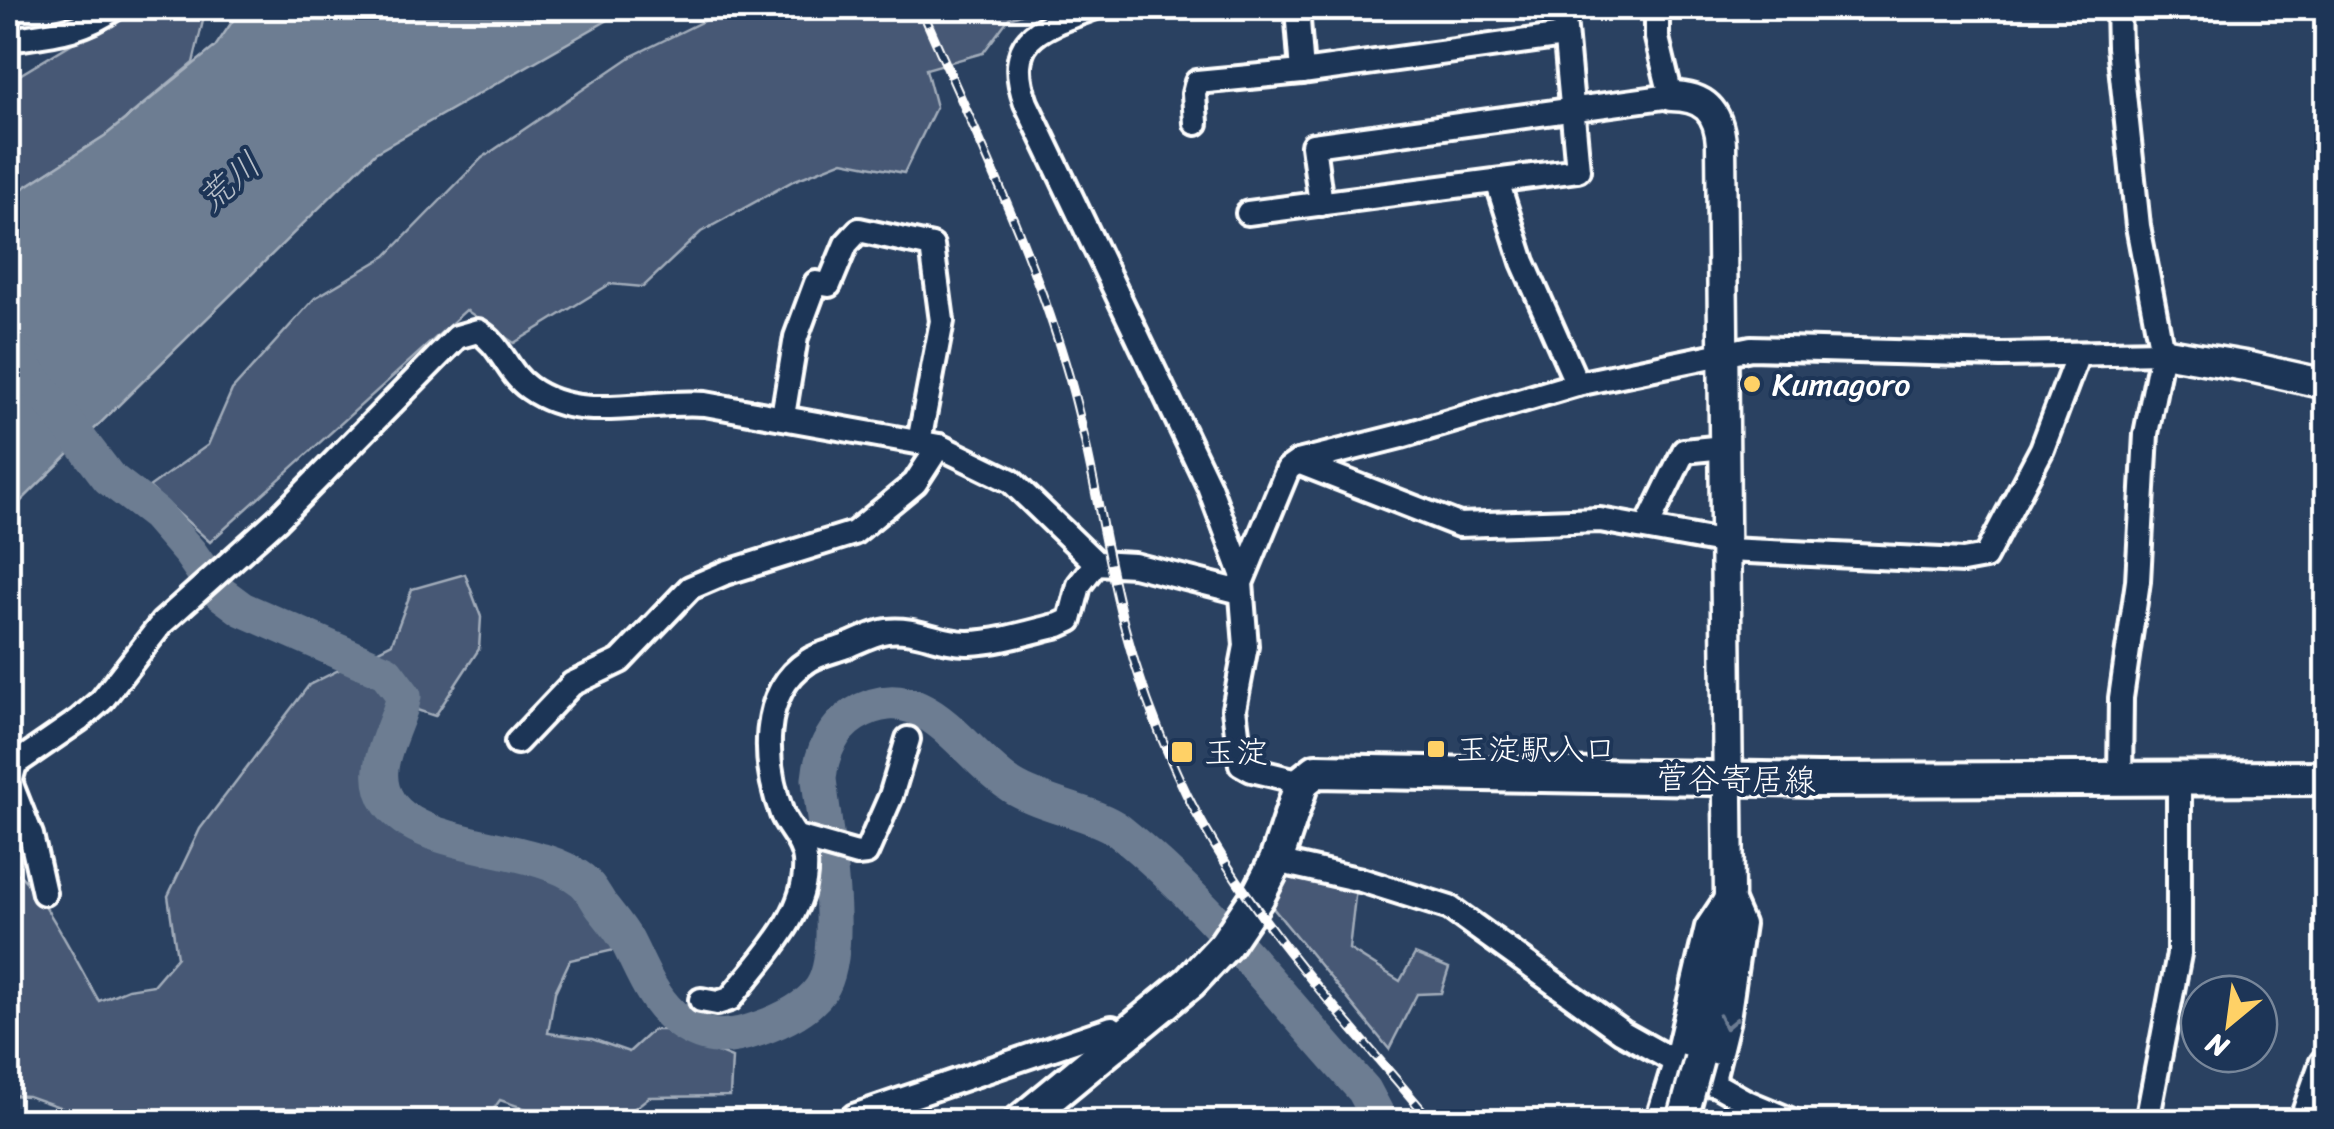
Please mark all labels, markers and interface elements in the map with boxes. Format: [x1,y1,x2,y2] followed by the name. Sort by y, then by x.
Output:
[182,136,276,228] water label: 荒川
[1772,356,1911,413] place label: Kumagoro
[1741,373,1763,395] marker: Kumagoro
[1456,721,1616,778] place label: 玉淀駅入口
[1204,724,1268,781] place label: 玉淀
[1425,738,1447,760] marker: 玉淀駅入口
[1169,739,1195,765] marker: 玉淀
[1655,750,1816,809] street label: 菅谷寄居線
[2179,974,2279,1074] north arrow
[1718,1013,1739,1030] one-way arrow
[2196,1019,2238,1072] text: N

